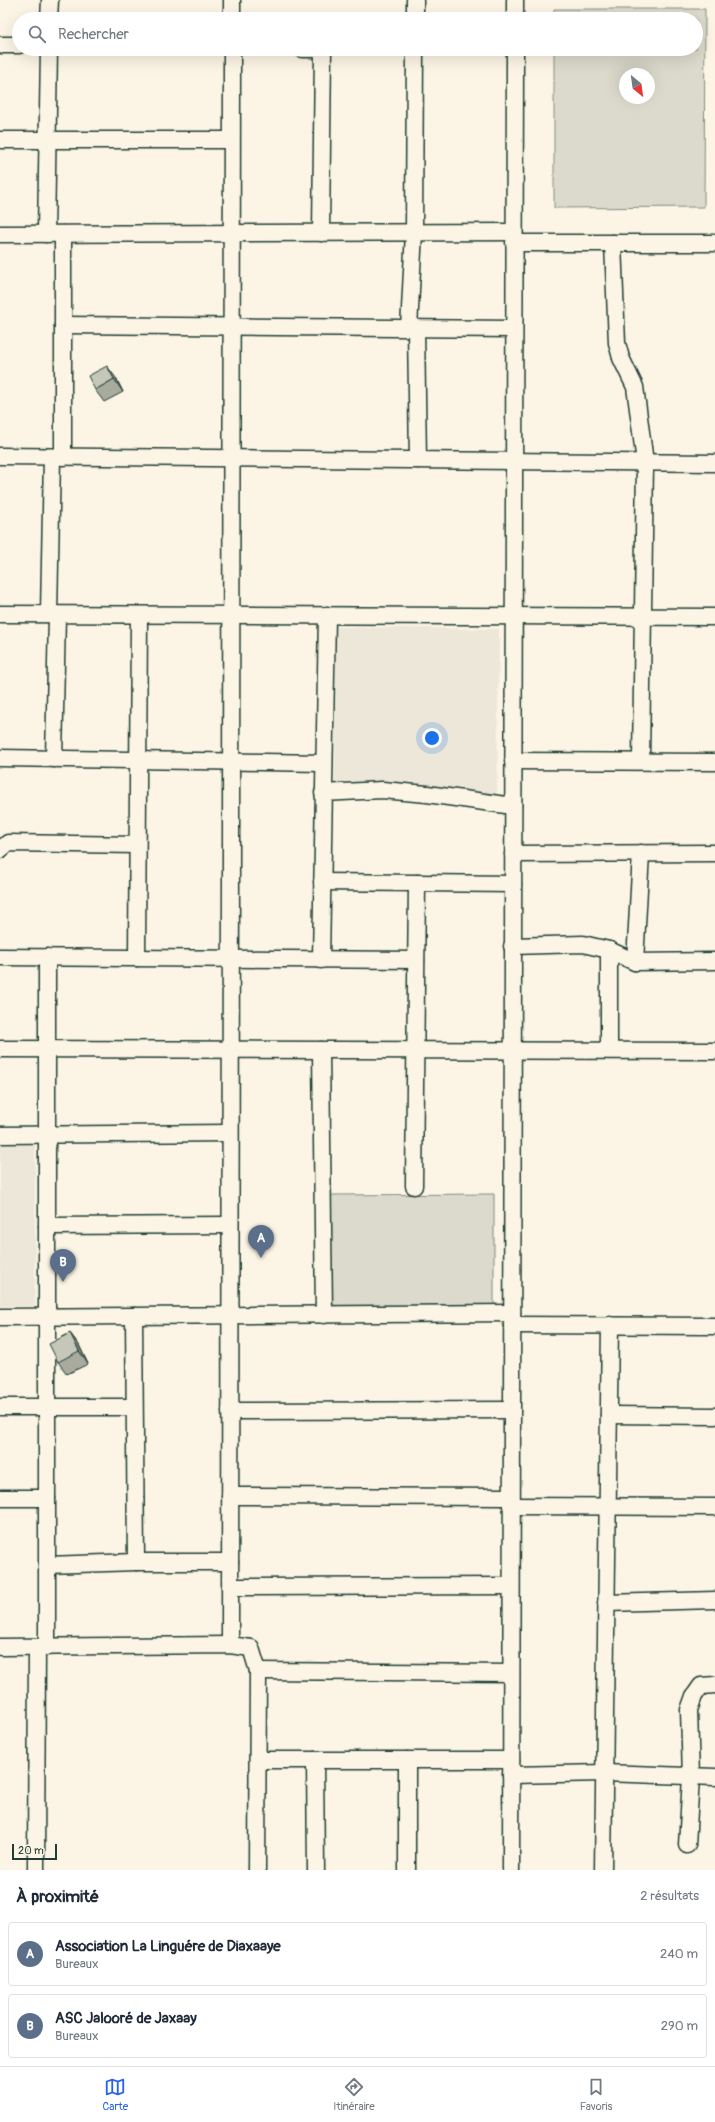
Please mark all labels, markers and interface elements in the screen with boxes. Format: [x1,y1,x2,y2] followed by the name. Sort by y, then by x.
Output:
[12,12,703,56] search box
[26,23,48,45] icon: search
[58,25,129,44] text: Rechercher
[619,68,655,104] north arrow
[422,728,442,748] your location
[248,1225,274,1258] pin: A
[50,1249,76,1282] pin: B
[12,1842,57,1861] scale bar
[18,1844,44,1857] text: 20 m
[16,1886,99,1907] text: À proximité
[640,1888,699,1904] text: 2 résultats
[55,1937,281,1956] text: Association La Linguére de Diaxaaye
[26,1946,34,1962] text: A
[660,1946,698,1962] text: 240 m
[55,1956,99,1972] text: Bureaux
[55,2009,197,2028] text: ASC Jalooré de Jaxaay
[26,2018,34,2034] text: B
[661,2018,698,2034] text: 290 m
[55,2028,99,2044] text: Bureaux
[102,2076,128,2113] tab: Carte
[333,2076,375,2113] tab: Itinéraire
[580,2076,612,2113] tab: Favoris

